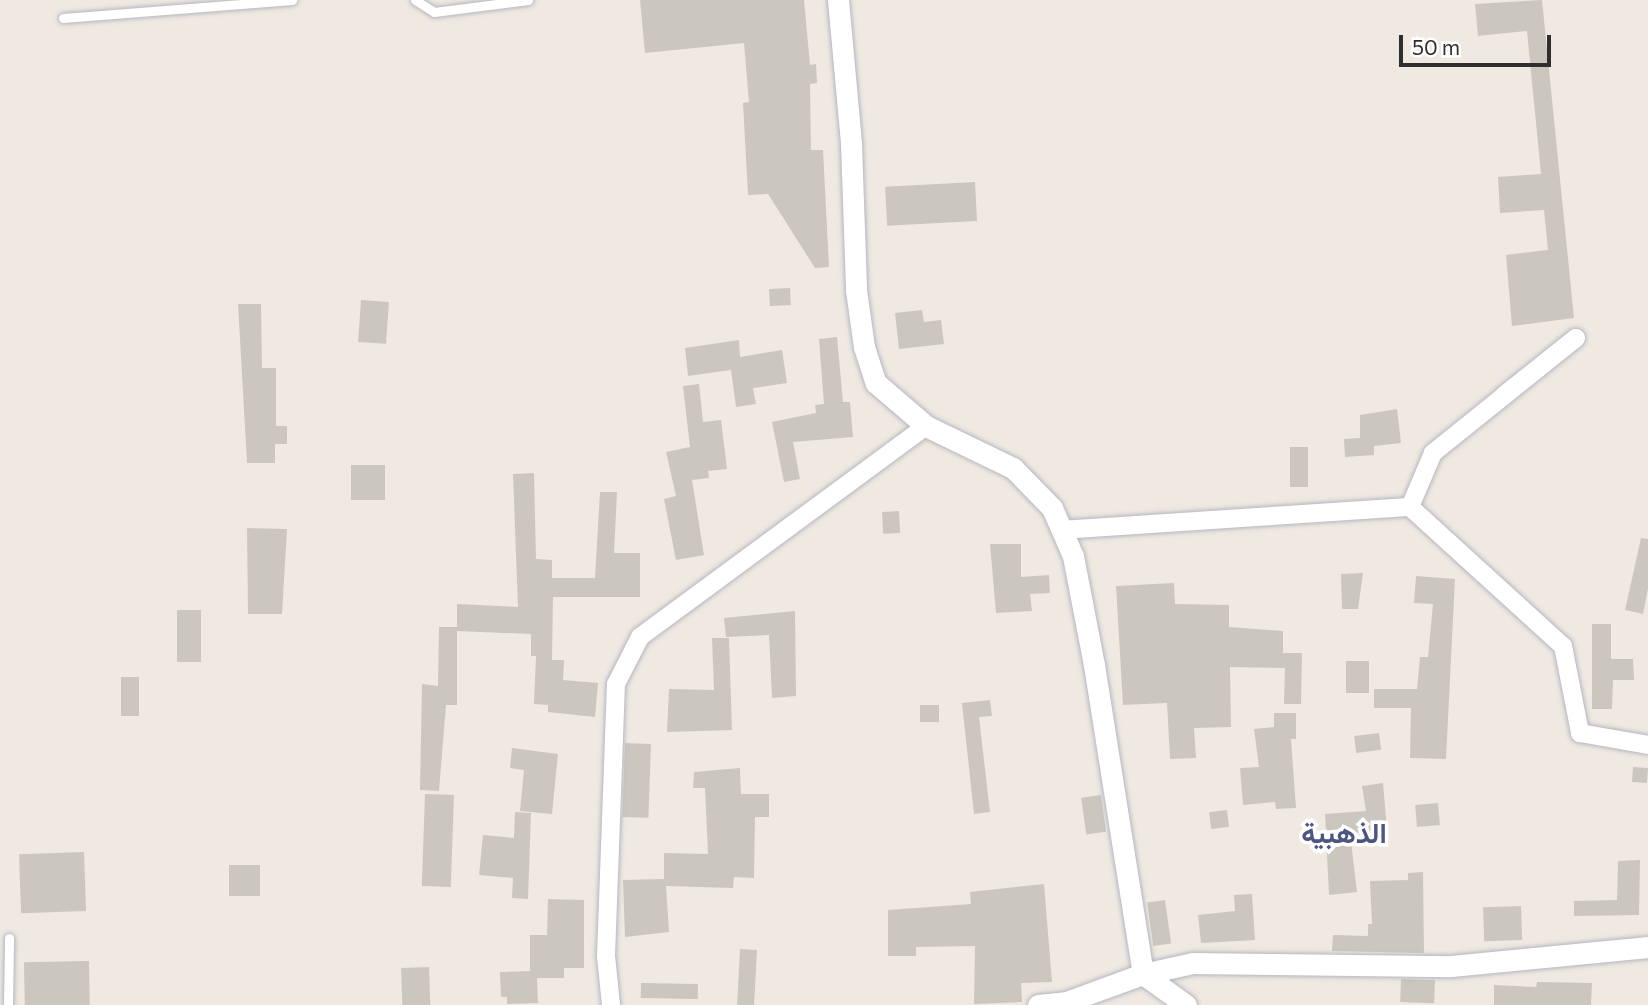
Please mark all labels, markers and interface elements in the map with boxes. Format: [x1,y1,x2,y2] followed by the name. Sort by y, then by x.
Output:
[1403,21,1555,65] scale bar
[1412,34,1460,59] text: 50 m
[1301,815,1387,849] district label: الذهبية

